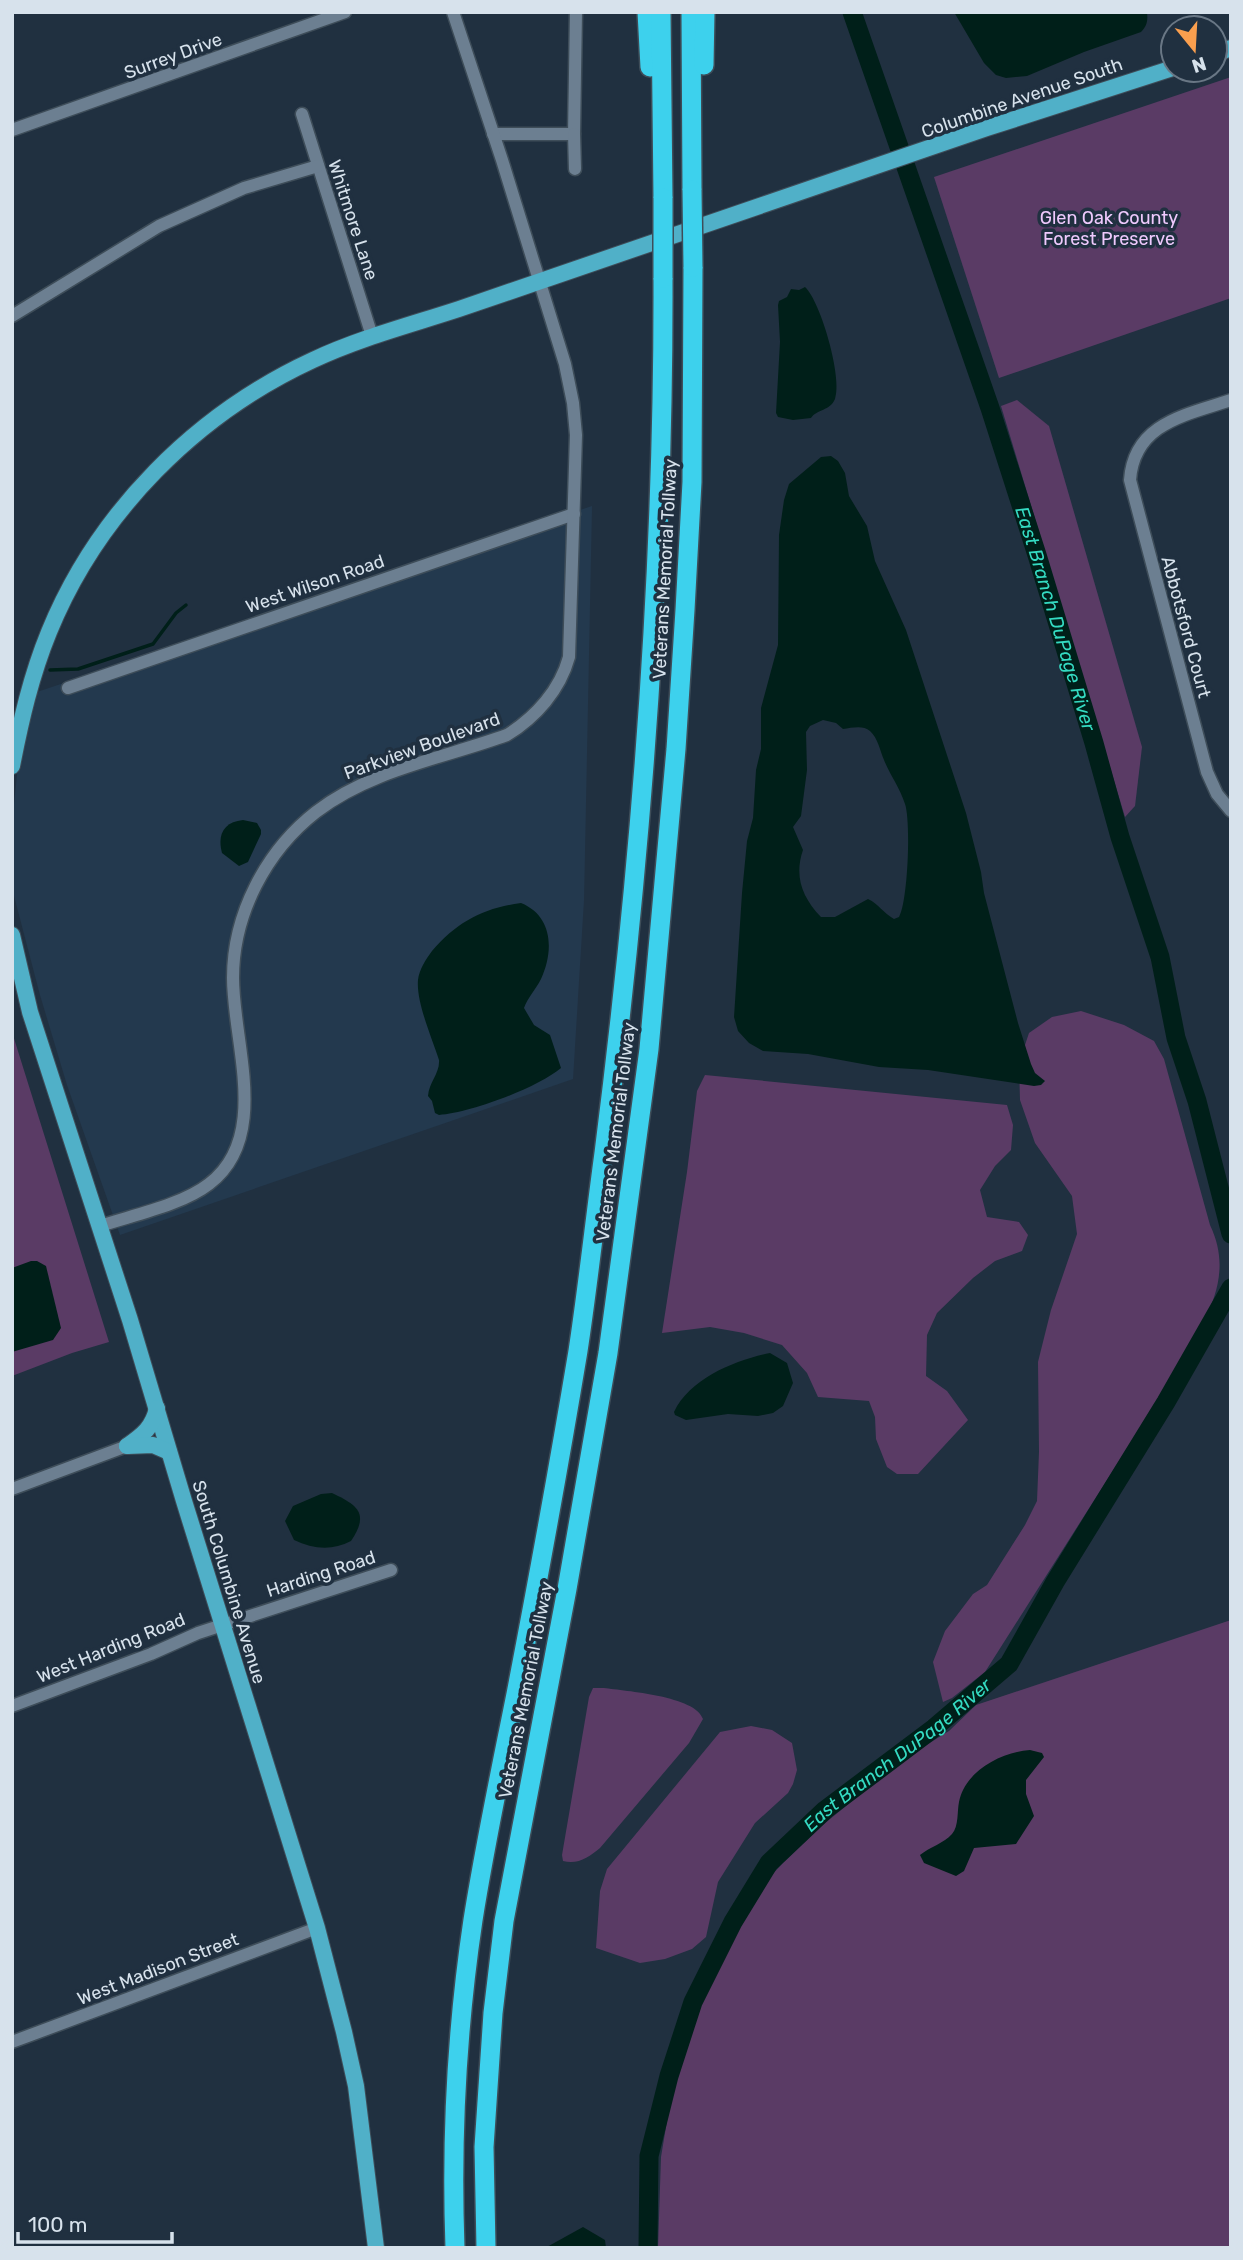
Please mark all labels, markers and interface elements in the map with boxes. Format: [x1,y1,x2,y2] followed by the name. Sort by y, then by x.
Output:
[1159,14,1229,84] north arrow
[121,28,225,84] street label: Surrey Drive
[1189,52,1209,78] text: N
[919,53,1125,143] street label: Columbine Avenue South
[323,157,383,283] street label: Whitmore Lane
[1040,207,1178,250] park label: Glen Oak County Forest Preserve
[648,458,682,680] street label: Veterans Memorial Tollway
[1010,504,1101,734] water label: East Branch DuPage River
[243,550,387,618] street label: West Wilson Road
[1157,554,1215,700] street label: Abbotsford Court
[341,708,503,784] street label: Parkview Boulevard
[592,1021,640,1243] street label: Veterans Memorial Tollway
[188,1478,270,1686] street label: South Columbine Avenue
[264,1546,378,1602] street label: Harding Road
[494,1579,558,1801] street label: Veterans Memorial Tollway
[34,1608,188,1688] street label: West Harding Road
[799,1673,997,1836] water label: East Branch DuPage River
[74,1928,242,2010] street label: West Madison Street
[18,2200,172,2244] scale bar
[28,2212,87,2237] text: 100 m

